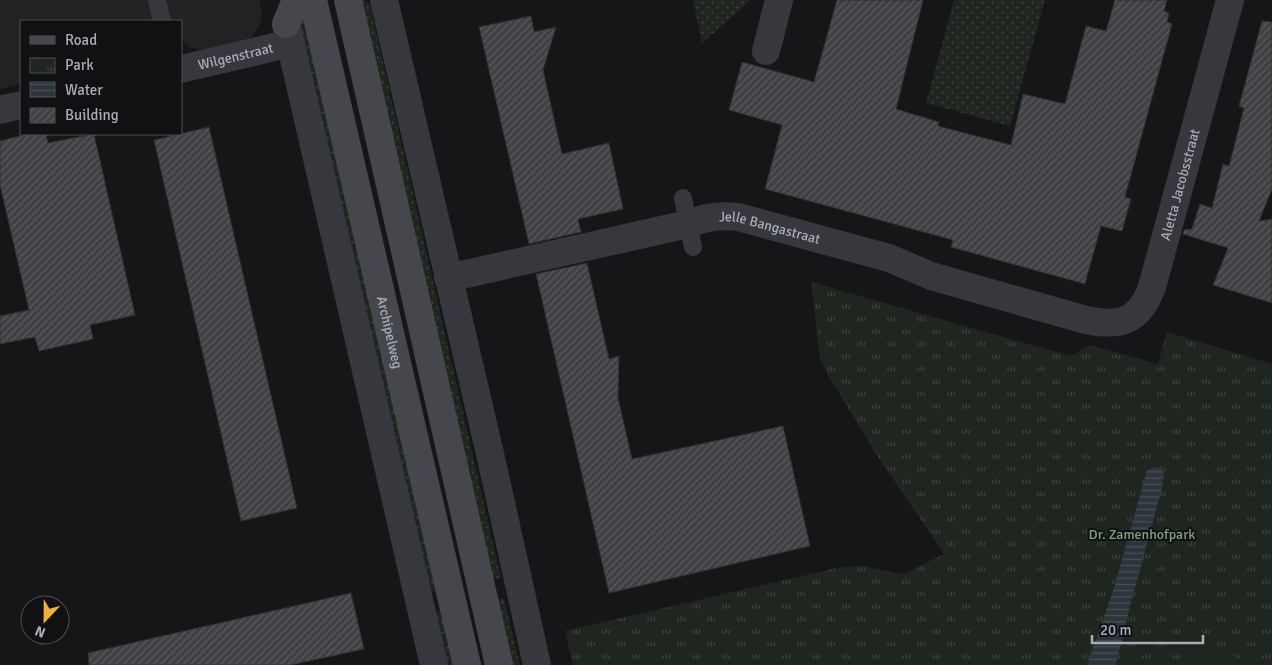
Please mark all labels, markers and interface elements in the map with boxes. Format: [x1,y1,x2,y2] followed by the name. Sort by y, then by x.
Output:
[20,20,182,135] legend
[65,31,97,49] text: Road
[196,39,275,73] street label: Wilgenstraat
[65,56,94,74] text: Park
[65,81,103,99] text: Water
[65,106,119,124] text: Building
[1157,127,1203,242] street label: Aletta Jacobsstraat
[719,208,822,248] street label: Jelle Bangastraat
[373,294,407,370] street label: Archipelweg
[1089,526,1195,543] park label: Dr. Zamenhofpark
[20,595,70,645] north arrow
[1092,612,1203,644] scale bar
[1100,621,1131,639] text: 20 m
[33,622,48,641] text: N

